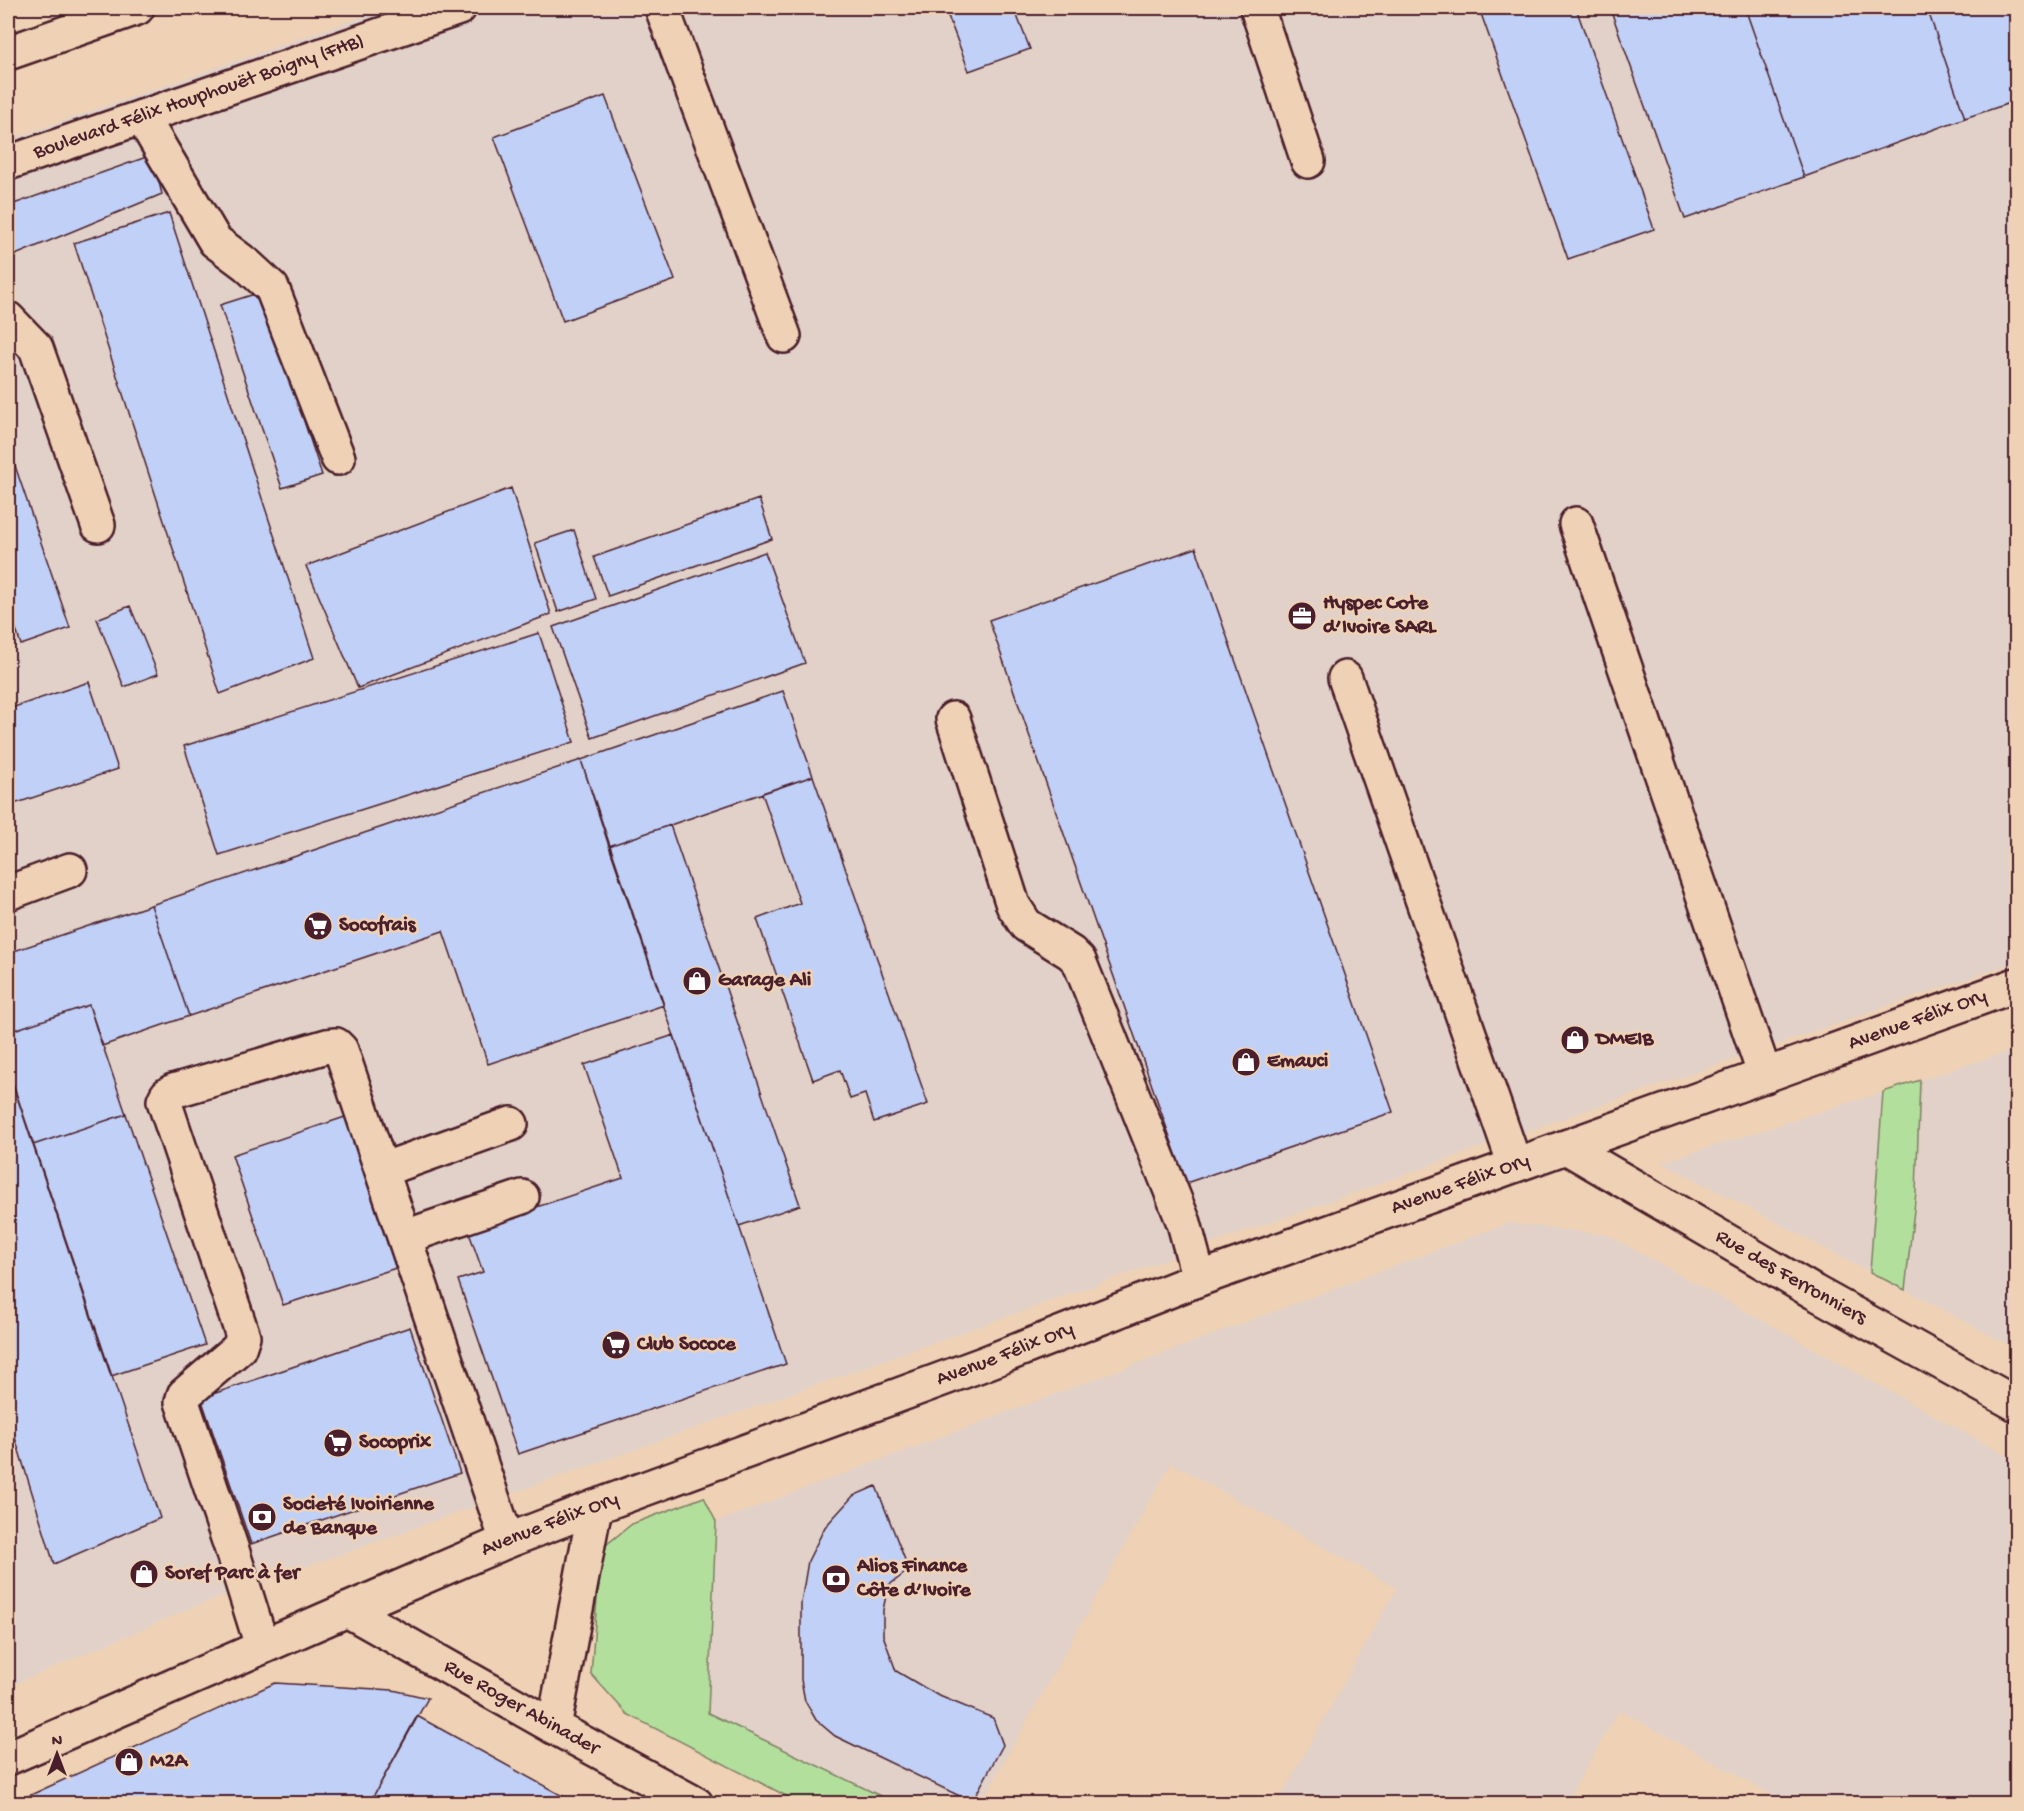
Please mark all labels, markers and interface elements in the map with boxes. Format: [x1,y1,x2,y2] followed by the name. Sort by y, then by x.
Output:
[29,29,368,166] street label: Boulevard Félix Houphouët Boigny (FHB)
[1323,592,1437,641] place label: Hyspec Cote d’Ivoire SARL
[1286,600,1318,632] office icon: Hyspec Cote d’Ivoire SARL
[302,910,334,942] supermarket icon: Socofrais
[339,914,417,939] place label: Socofrais
[681,965,713,997] shop icon: Garage Ali
[718,969,811,994] place label: Garage Ali
[1845,984,1990,1057] street label: Avenue Félix Ory
[1559,1024,1591,1056] shop icon: DMEIB
[1594,1028,1654,1053] place label: DMEIB
[1230,1046,1262,1078] shop icon: Emauci
[1267,1050,1328,1075] place label: Emauci
[1388,1149,1533,1221] street label: Avenue Félix Ory
[1711,1224,1872,1332] street label: Rue des Ferronniers
[933,1317,1078,1393] street label: Avenue Félix Ory
[600,1329,632,1361] supermarket icon: Club Sococe
[636,1333,737,1358] place label: Club Sococe
[322,1427,354,1459] supermarket icon: Socoprix
[359,1431,432,1456] place label: Socoprix
[477,1487,622,1563] street label: Avenue Félix Ory
[283,1493,435,1542] place label: Societé Ivoirienne de Banque
[246,1501,278,1533] bank icon: Societé Ivoirienne de Banque
[856,1555,972,1604] place label: Alios Finance Côte d’Ivoire
[128,1558,160,1590] shop icon: Soref Parc à fer
[165,1562,302,1587] place label: Soref Parc à fer
[820,1563,852,1595] bank icon: Alios Finance Côte d’Ivoire
[439,1655,605,1762] street label: Rue Roger Abinader
[27,1724,87,1784] north arrow
[52,1733,63,1752] text: N
[113,1746,145,1778] shop icon: M2A
[150,1750,189,1775] place label: M2A

